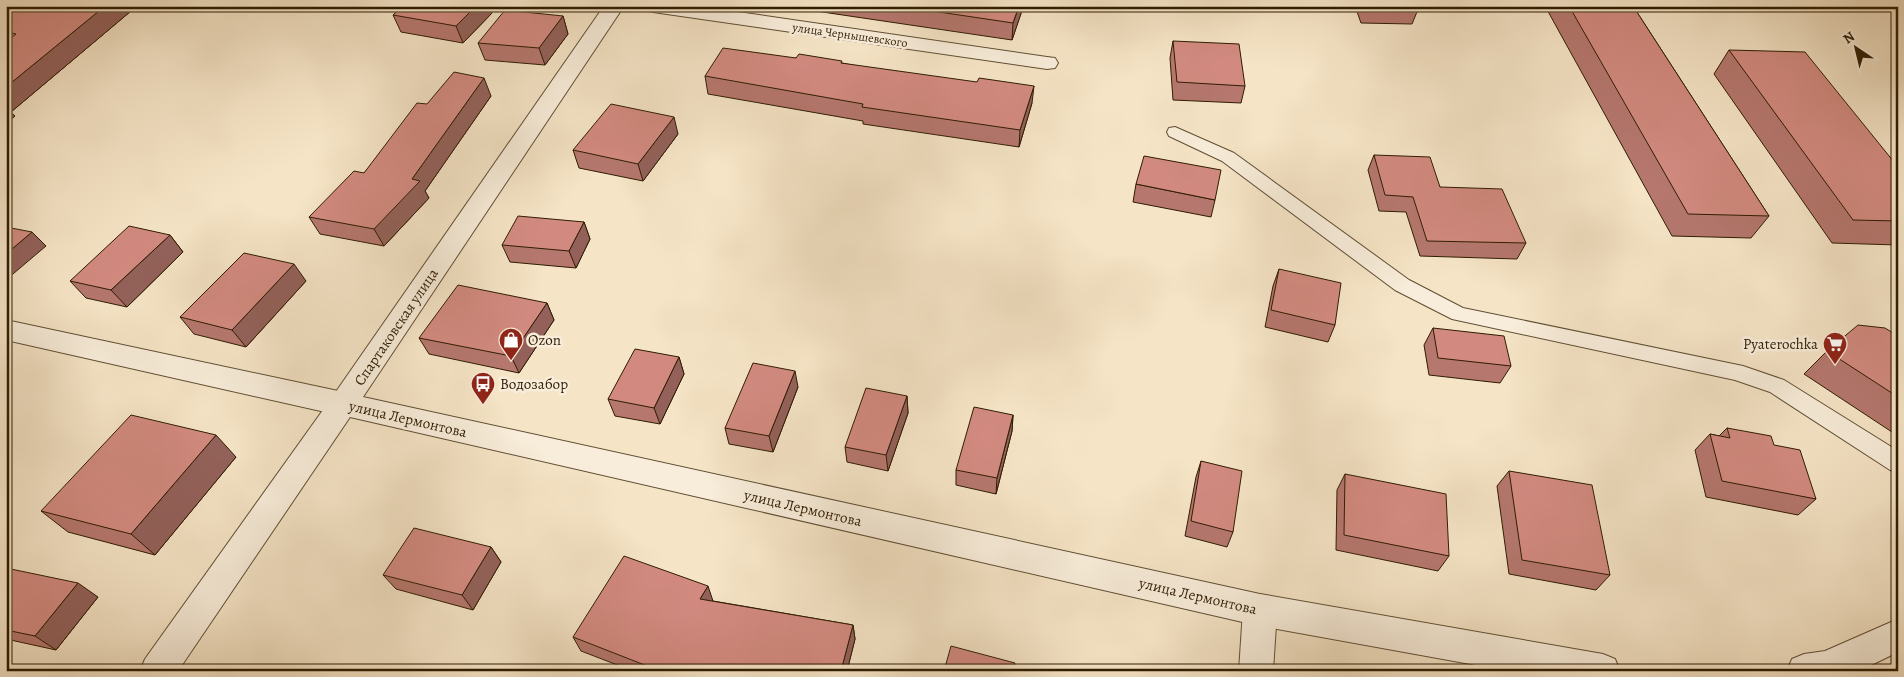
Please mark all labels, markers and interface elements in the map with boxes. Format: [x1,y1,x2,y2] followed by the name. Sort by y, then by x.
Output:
[790,19,909,51] street label: улица Чернышевского
[1832,22,1882,72] north arrow
[1839,27,1858,48] text: N
[349,264,443,390] street label: Спартаковская улица
[498,327,524,361] shop icon: Ozon
[528,330,561,350] place label: Ozon
[1822,331,1848,365] supermarket icon: Pyaterochka
[1743,334,1818,354] place label: Pyaterochka
[470,371,496,405] bus stop icon: Водозабор
[500,374,568,394] place label: Водозабор
[346,396,469,442] street label: улица Лермонтова
[741,485,864,531] street label: улица Лермонтова
[1136,573,1259,619] street label: улица Лермонтова

